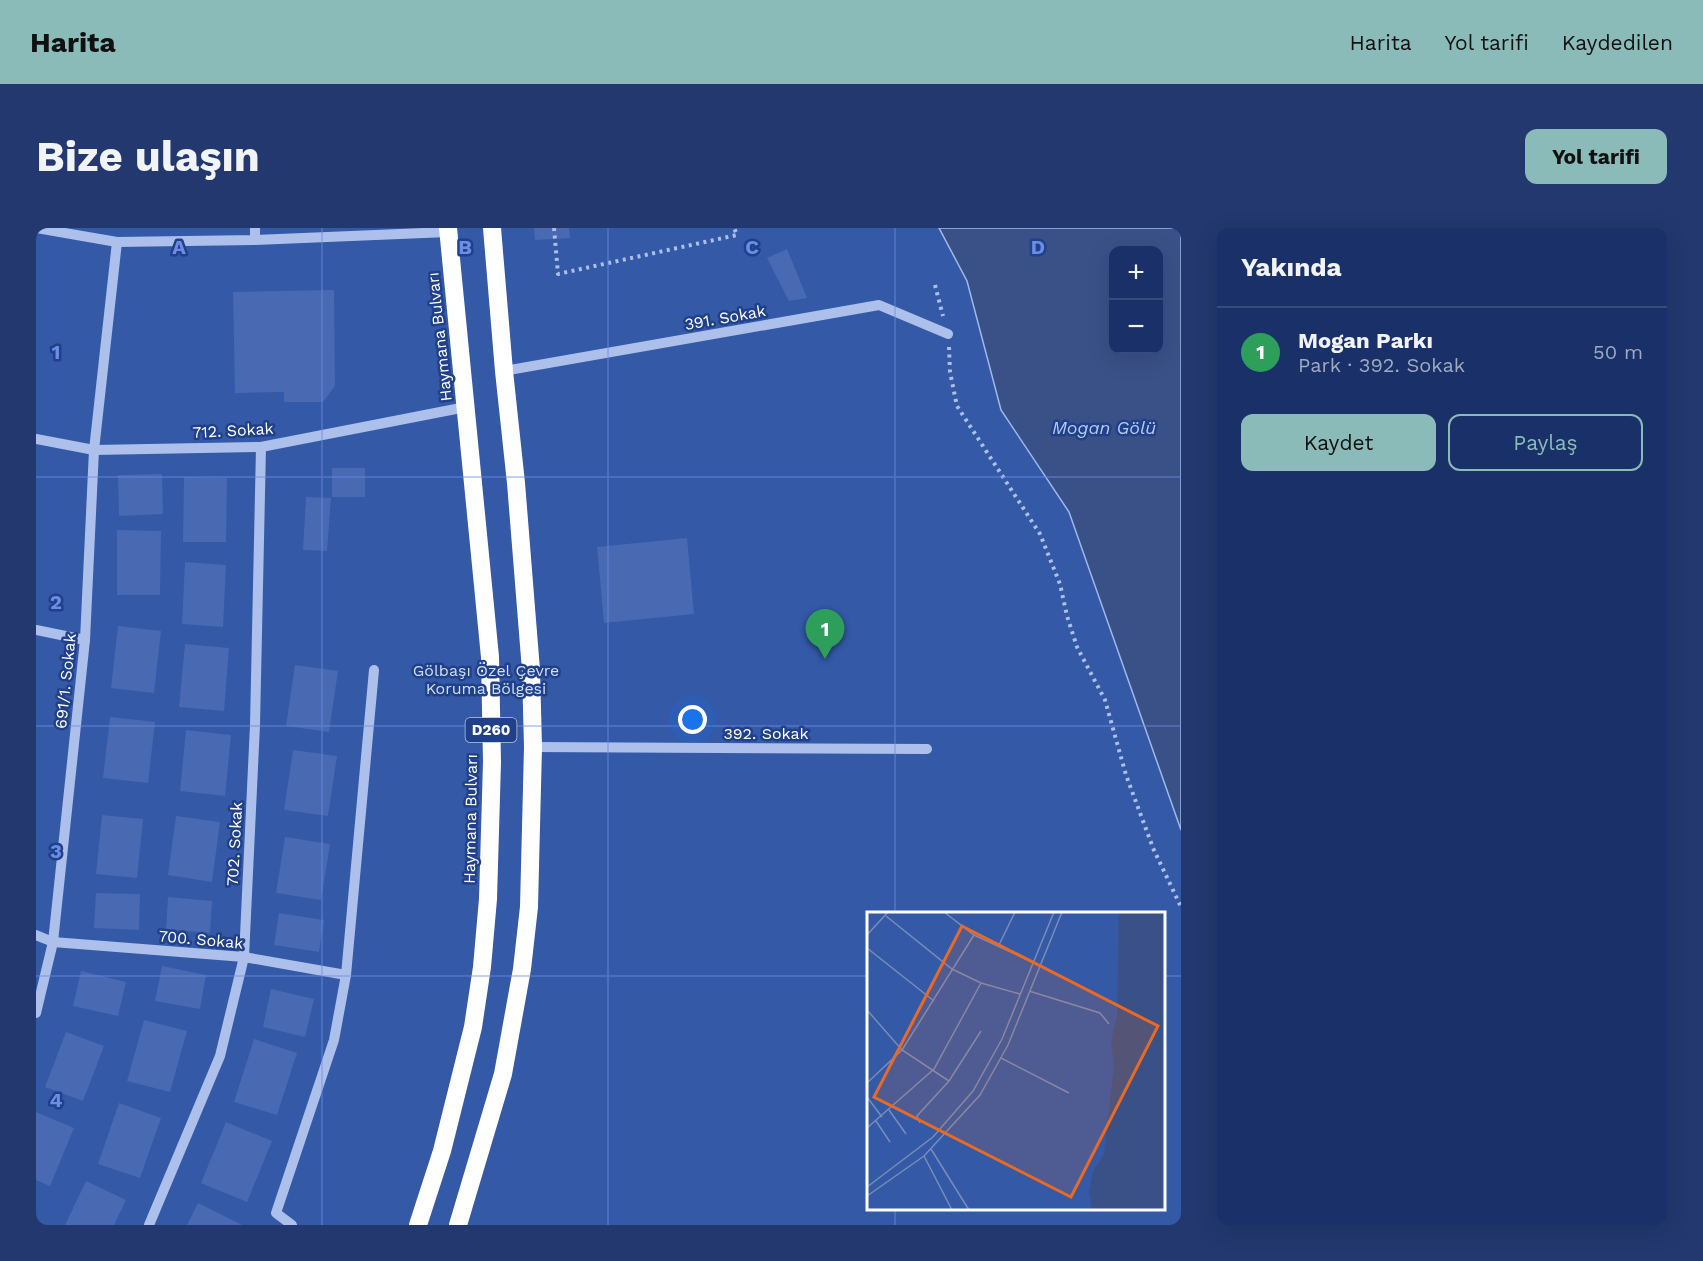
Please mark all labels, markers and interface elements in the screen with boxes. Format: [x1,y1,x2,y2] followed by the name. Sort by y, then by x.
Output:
[30,26,116,59] text: Harita
[1350,30,1412,55] text: Harita
[1445,30,1529,55] text: Yol tarifi
[1562,30,1673,55] text: Kaydedilen
[1525,129,1667,184] button: Yol tarifi
[36,132,260,181] text: Bize ulaşın
[172,235,186,259] text: A
[458,235,472,259] text: B
[745,235,759,259] text: C
[1031,235,1045,259] text: D
[1109,246,1163,354] map controls
[1109,246,1163,300] button: +
[1241,252,1342,282] text: Yakında
[423,271,456,402] street label: Haymana Bulvarı
[1109,300,1163,354] button: −
[683,301,767,334] street label: 391. Sokak
[1298,328,1433,353] text: Mogan Parkı
[52,340,60,364] text: 1
[1256,340,1265,364] text: 1
[1593,340,1643,364] text: 50 m
[1298,353,1465,377] text: Park · 392. Sokak
[1241,414,1436,471] button: Kaydet
[1448,414,1643,471] button: Paylaş
[1052,417,1156,438] water label: Mogan Gölü
[192,419,274,442] street label: 712. Sokak
[50,590,62,614] text: 2
[806,610,844,659] pin: 1
[51,632,80,730] street label: 691/1. Sokak
[413,661,559,698] park label: Gölbaşı Özel Çevre Koruma Bölgesi
[678,705,707,734] your location
[466,718,516,742] road number: D260
[723,724,809,743] street label: 392. Sokak
[460,754,481,884] street label: Haymana Bulvarı
[223,801,246,887] street label: 702. Sokak
[50,839,62,863] text: 3
[867,912,1166,1210] inset map
[158,926,244,953] street label: 700. Sokak
[50,1088,63,1112] text: 4

